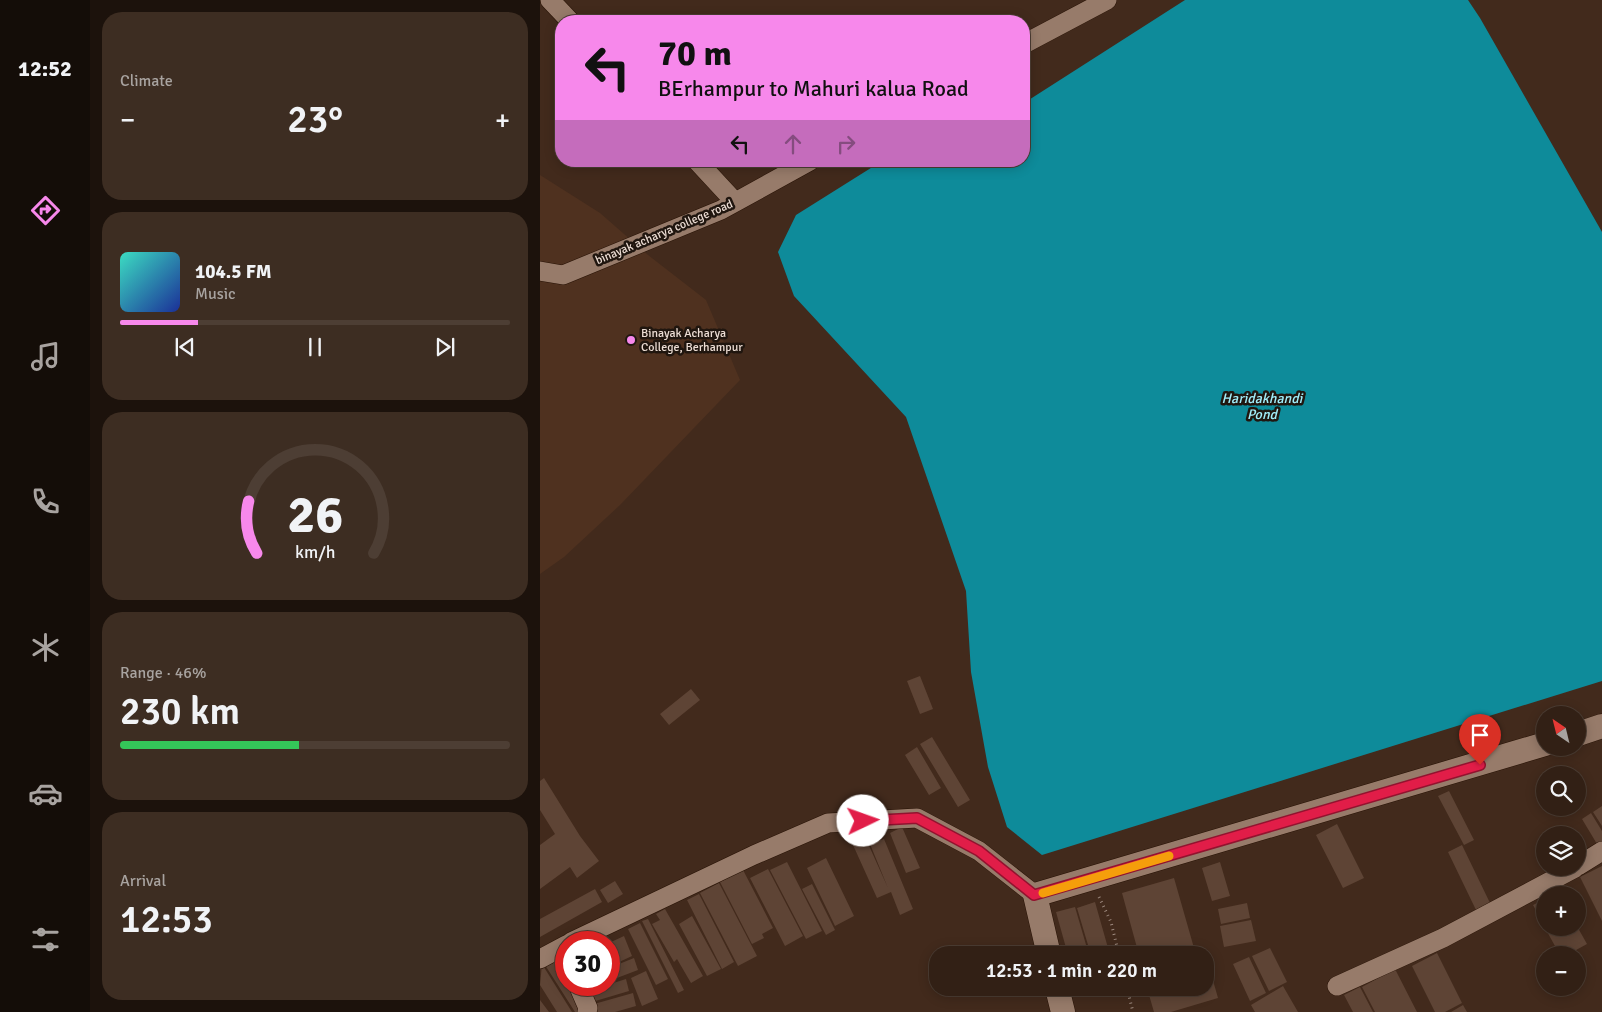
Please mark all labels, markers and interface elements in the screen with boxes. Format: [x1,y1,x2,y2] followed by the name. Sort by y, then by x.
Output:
[658,32,732,75] text: 70 m
[575,35,640,100] icon: left
[18,55,72,82] text: 12:52
[120,71,173,91] text: Climate
[658,75,969,102] text: BErhampur to Mahuri kalua Road
[287,96,343,143] text: 23°
[120,103,135,137] text: −
[495,103,510,137] text: +
[726,130,754,158] icon: left
[779,130,807,158] icon: ahead
[832,130,860,158] icon: right
[28,193,63,228] icon: directions
[593,197,735,268] street label: binayak acharya college road
[195,260,272,284] text: 104.5 FM
[195,284,236,304] text: Music
[641,326,743,355] place label: Binayak Acharya College, Berhampur
[171,333,199,361] icon: previous
[301,333,329,361] icon: pause
[431,333,459,361] icon: next
[625,334,637,346] marker: Binayak Acharya College, Berhampur
[28,339,63,374] icon: music
[1222,390,1304,423] water label: Haridakhandi Pond
[287,483,343,547] text: 26
[28,484,63,519] icon: phone
[295,541,335,563] text: km/h
[28,630,63,665] icon: climate
[120,663,206,683] text: Range · 46%
[120,688,240,735] text: 230 km
[1536,706,1586,756] north arrow
[1536,706,1586,996] map controls
[1459,714,1501,765] pin
[1466,721,1494,749] icon: arrive
[1536,766,1586,816] button: search
[28,776,63,811] icon: car
[836,794,888,846] position arrow
[1536,826,1586,876] button: layers
[120,871,166,891] text: Arrival
[1536,886,1586,936] button: +
[120,896,213,943] text: 12:53
[28,922,63,957] icon: filters
[555,931,620,996] speed limit sign: 30
[1536,946,1586,996] button: −
[986,959,1157,983] text: 12:53 · 1 min · 220 m

